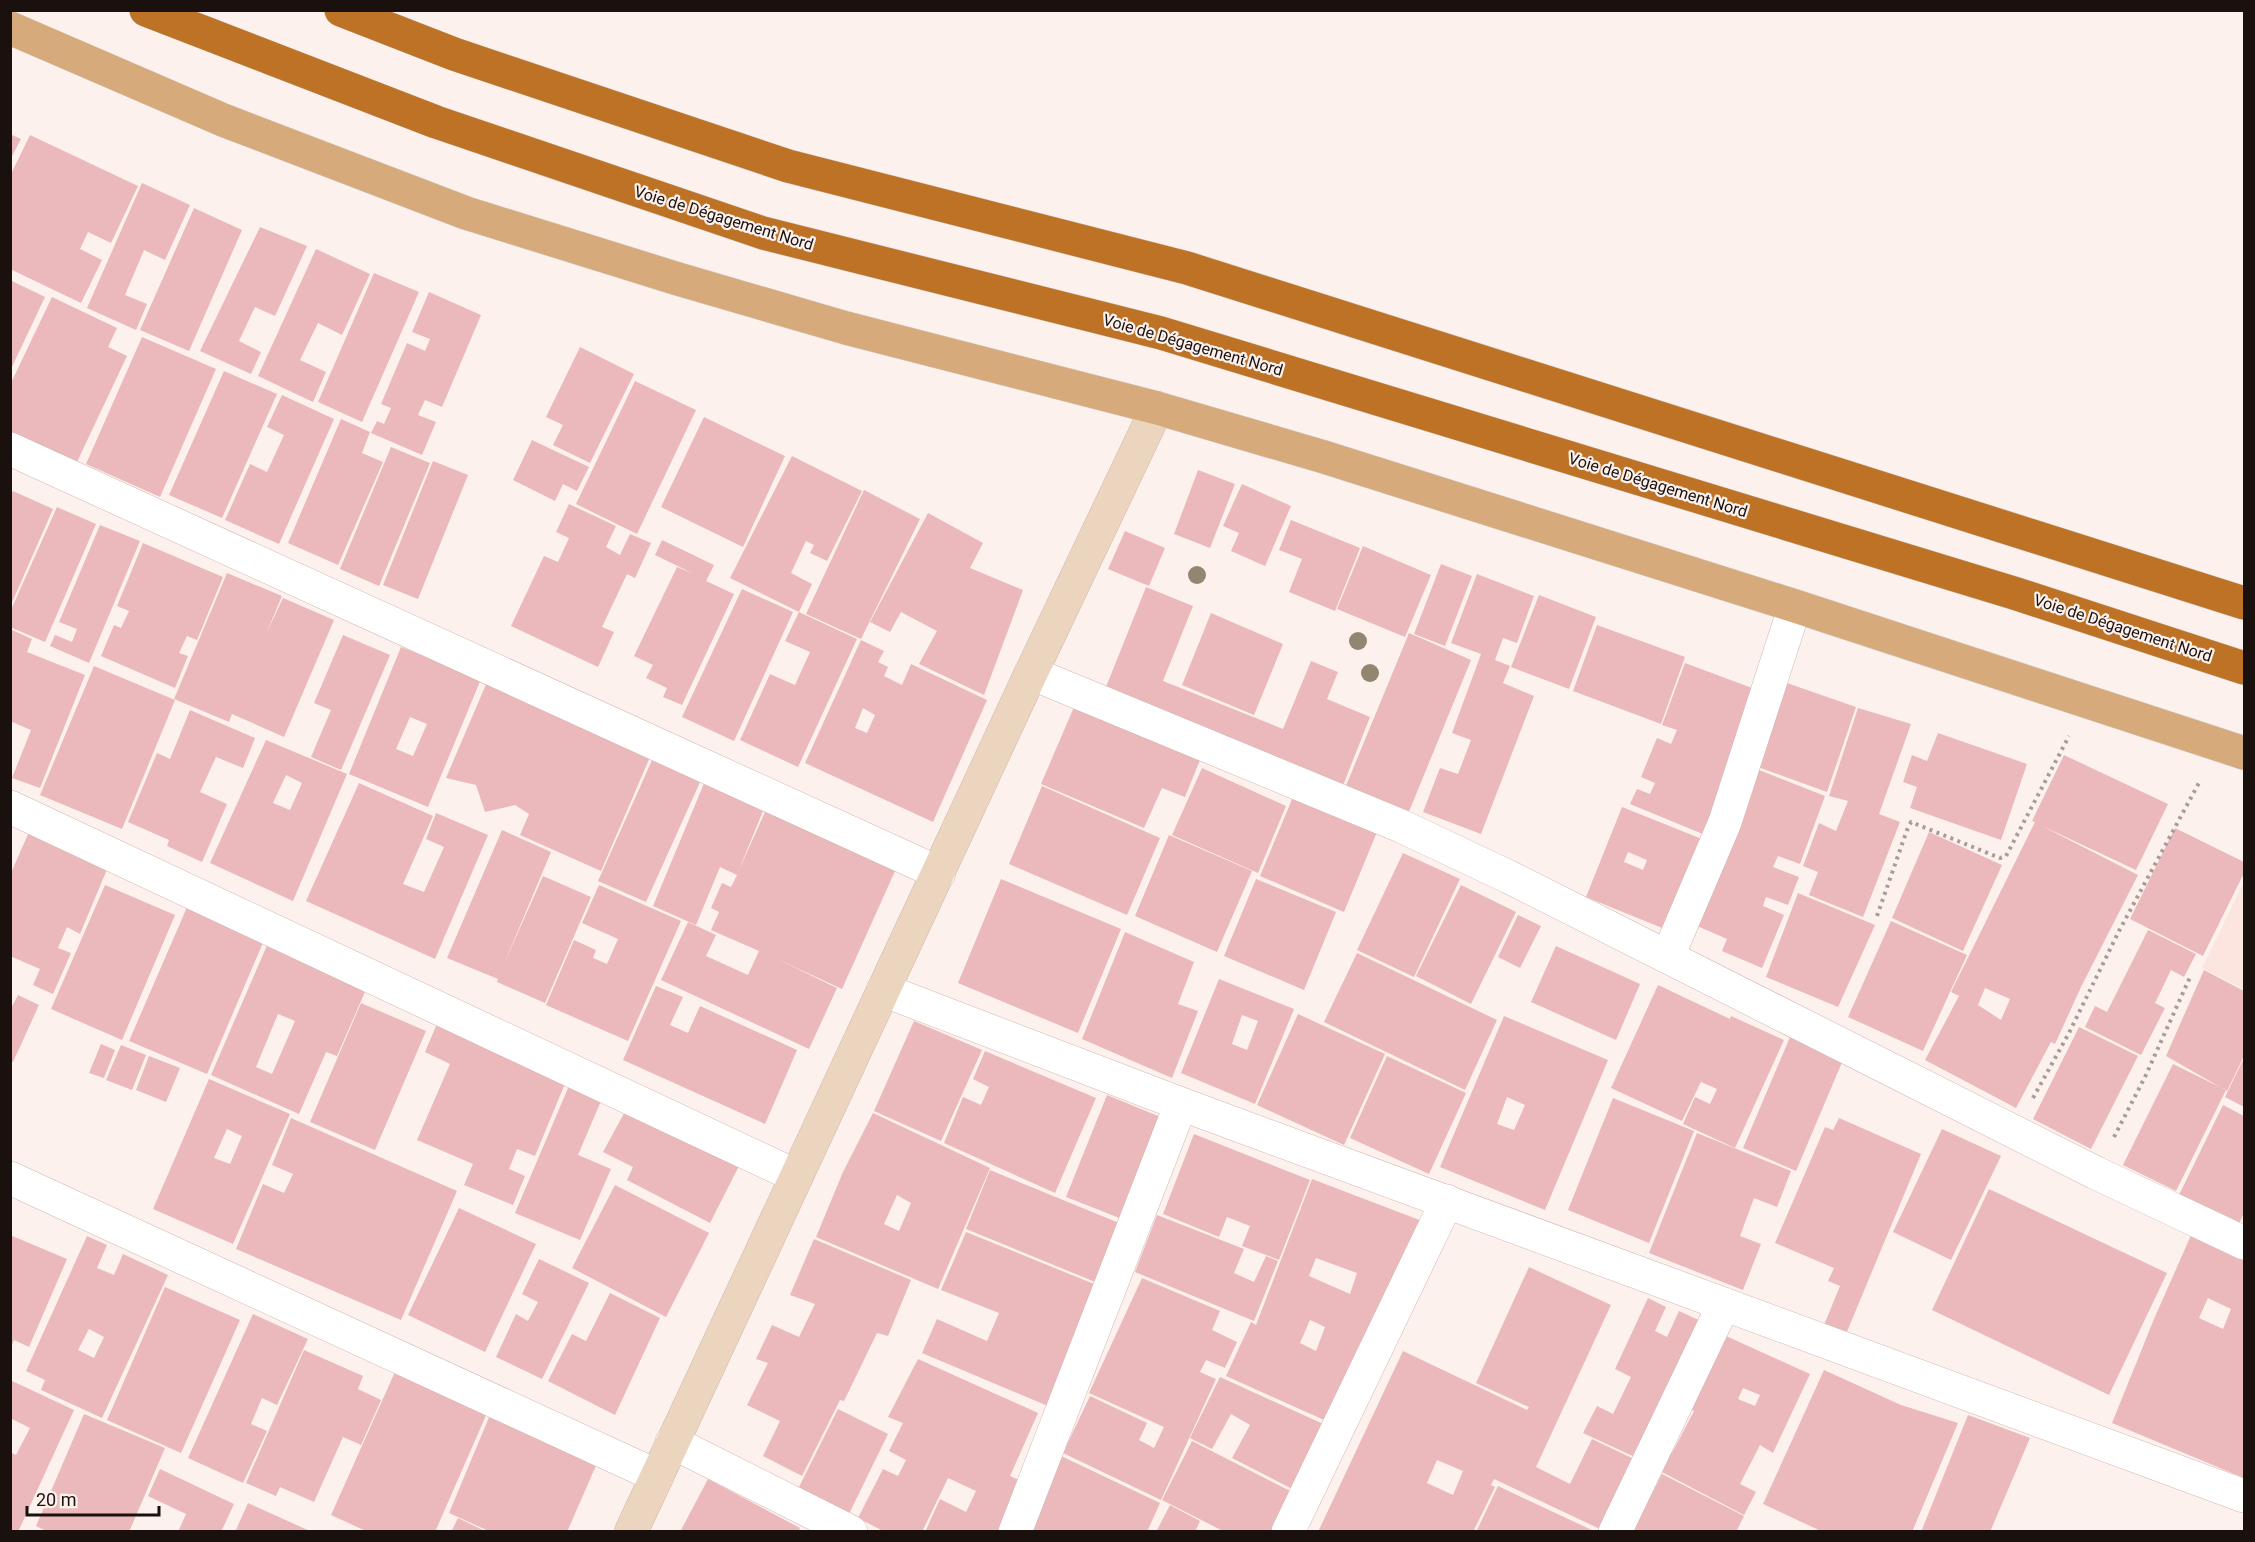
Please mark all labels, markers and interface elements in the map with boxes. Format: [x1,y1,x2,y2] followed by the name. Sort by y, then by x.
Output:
[632,182,816,254] street label: Voie de Dégagement Nord
[1101,310,1285,380] street label: Voie de Dégagement Nord
[1566,449,1750,521] street label: Voie de Dégagement Nord
[2031,590,2215,666] street label: Voie de Dégagement Nord
[27,1479,159,1517] scale bar
[36,1489,76,1510] text: 20 m

